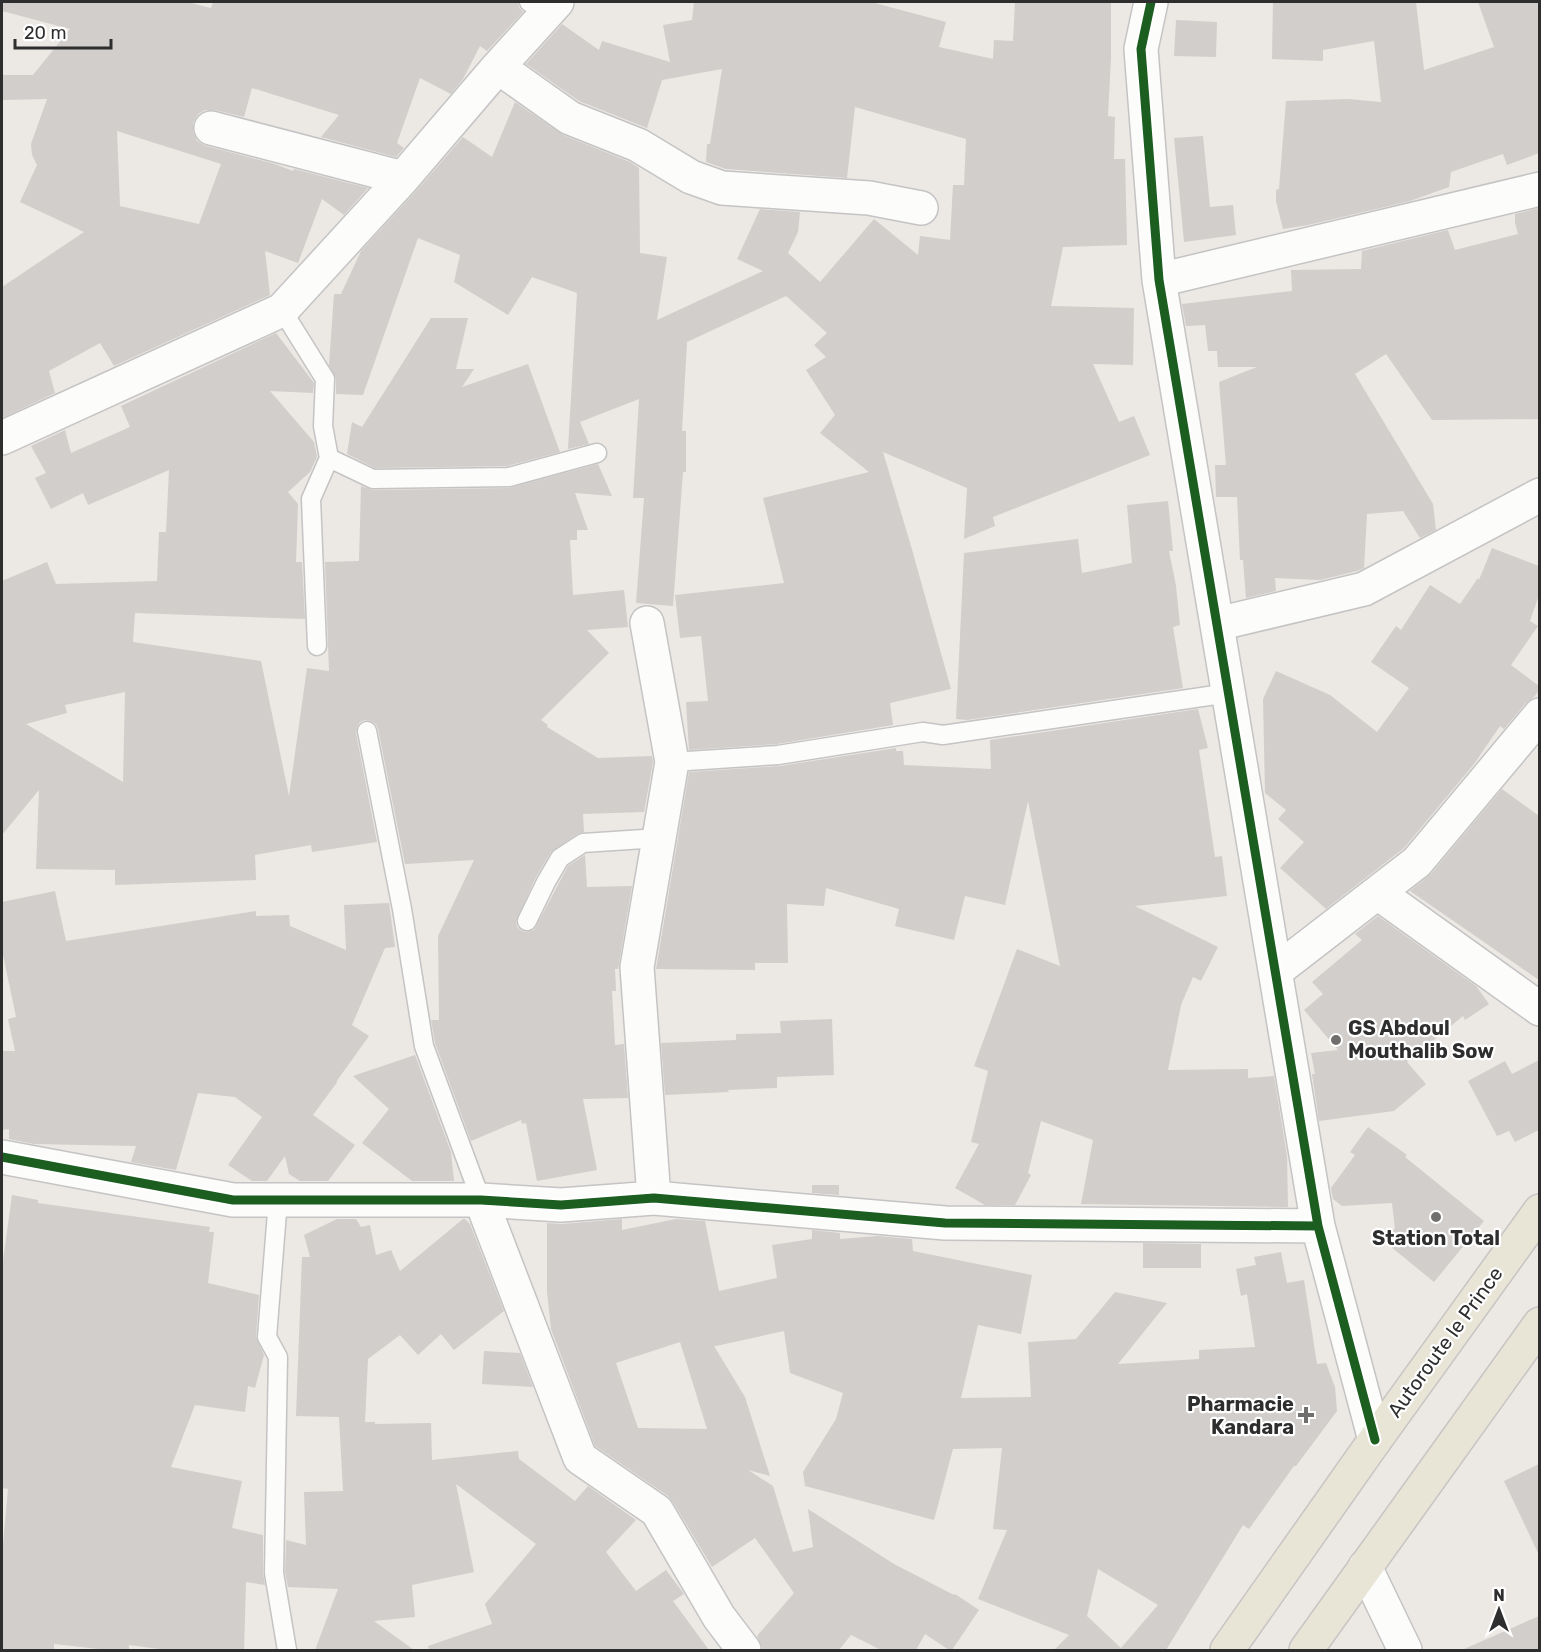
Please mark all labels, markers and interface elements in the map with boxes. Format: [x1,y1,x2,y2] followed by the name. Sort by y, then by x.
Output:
[15,12,111,50] scale bar
[24,22,66,44] text: 20 m
[1348,1016,1494,1063] place label: GS Abdoul Mouthalib Sow
[1329,1033,1343,1047] marker: GS Abdoul Mouthalib Sow
[1429,1210,1443,1224] marker: Station Total
[1372,1226,1500,1250] place label: Station Total
[1382,1262,1508,1422] street label: Autoroute le Prince
[1187,1392,1294,1439] place label: Pharmacie Kandara
[1299,1408,1313,1422] marker: Pharmacie Kandara
[1469,1580,1529,1640] north arrow
[1493,1586,1505,1605] text: N

